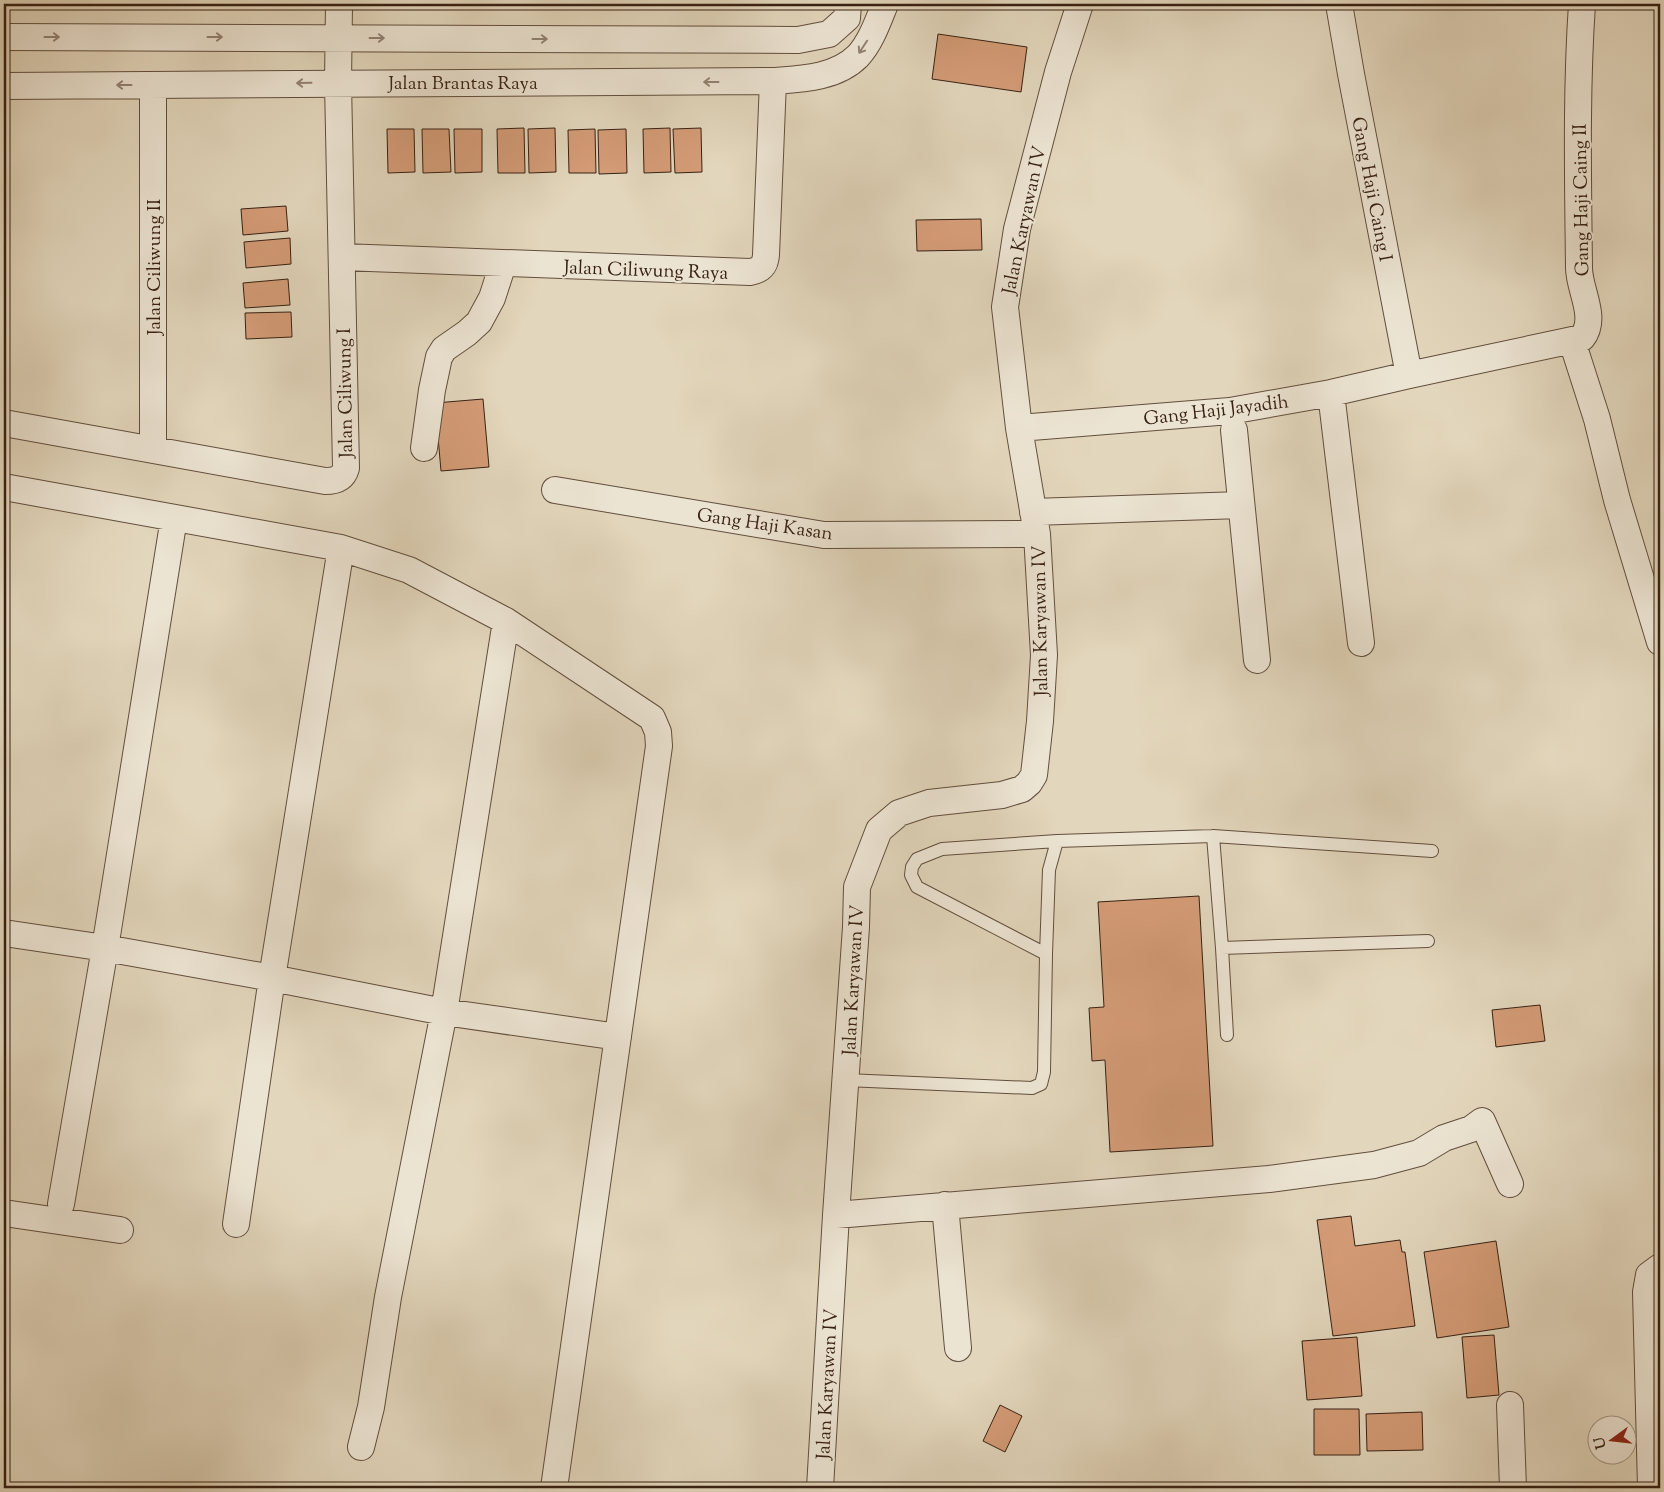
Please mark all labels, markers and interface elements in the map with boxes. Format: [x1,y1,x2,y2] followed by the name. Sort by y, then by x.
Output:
[44,32,60,42] one-way arrow
[206,32,223,42] one-way arrow
[369,33,385,43] one-way arrow
[532,34,548,43] one-way arrow
[858,40,868,54] one-way arrow
[387,71,538,98] street label: Jalan Brantas Raya
[704,77,720,87] one-way arrow
[296,78,312,88] one-way arrow
[116,80,132,90] one-way arrow
[1343,115,1398,264] street label: Gang Haji Caing I
[1568,123,1597,277] street label: Gang Haji Caing II
[996,144,1054,298] street label: Jalan Karyawan IV
[142,199,169,336] street label: Jalan Ciliwung II
[562,255,729,288] street label: Jalan Ciliwung Raya
[332,328,361,459] street label: Jalan Ciliwung I
[1142,389,1291,434] street label: Gang Haji Jayadih
[695,503,834,548] street label: Gang Haji Kasan
[1027,545,1056,698] street label: Jalan Karyawan IV
[837,904,872,1057] street label: Jalan Karyawan IV
[811,1308,846,1461] street label: Jalan Karyawan IV
[1586,1414,1636,1464] north arrow
[1590,1434,1613,1451] text: U

